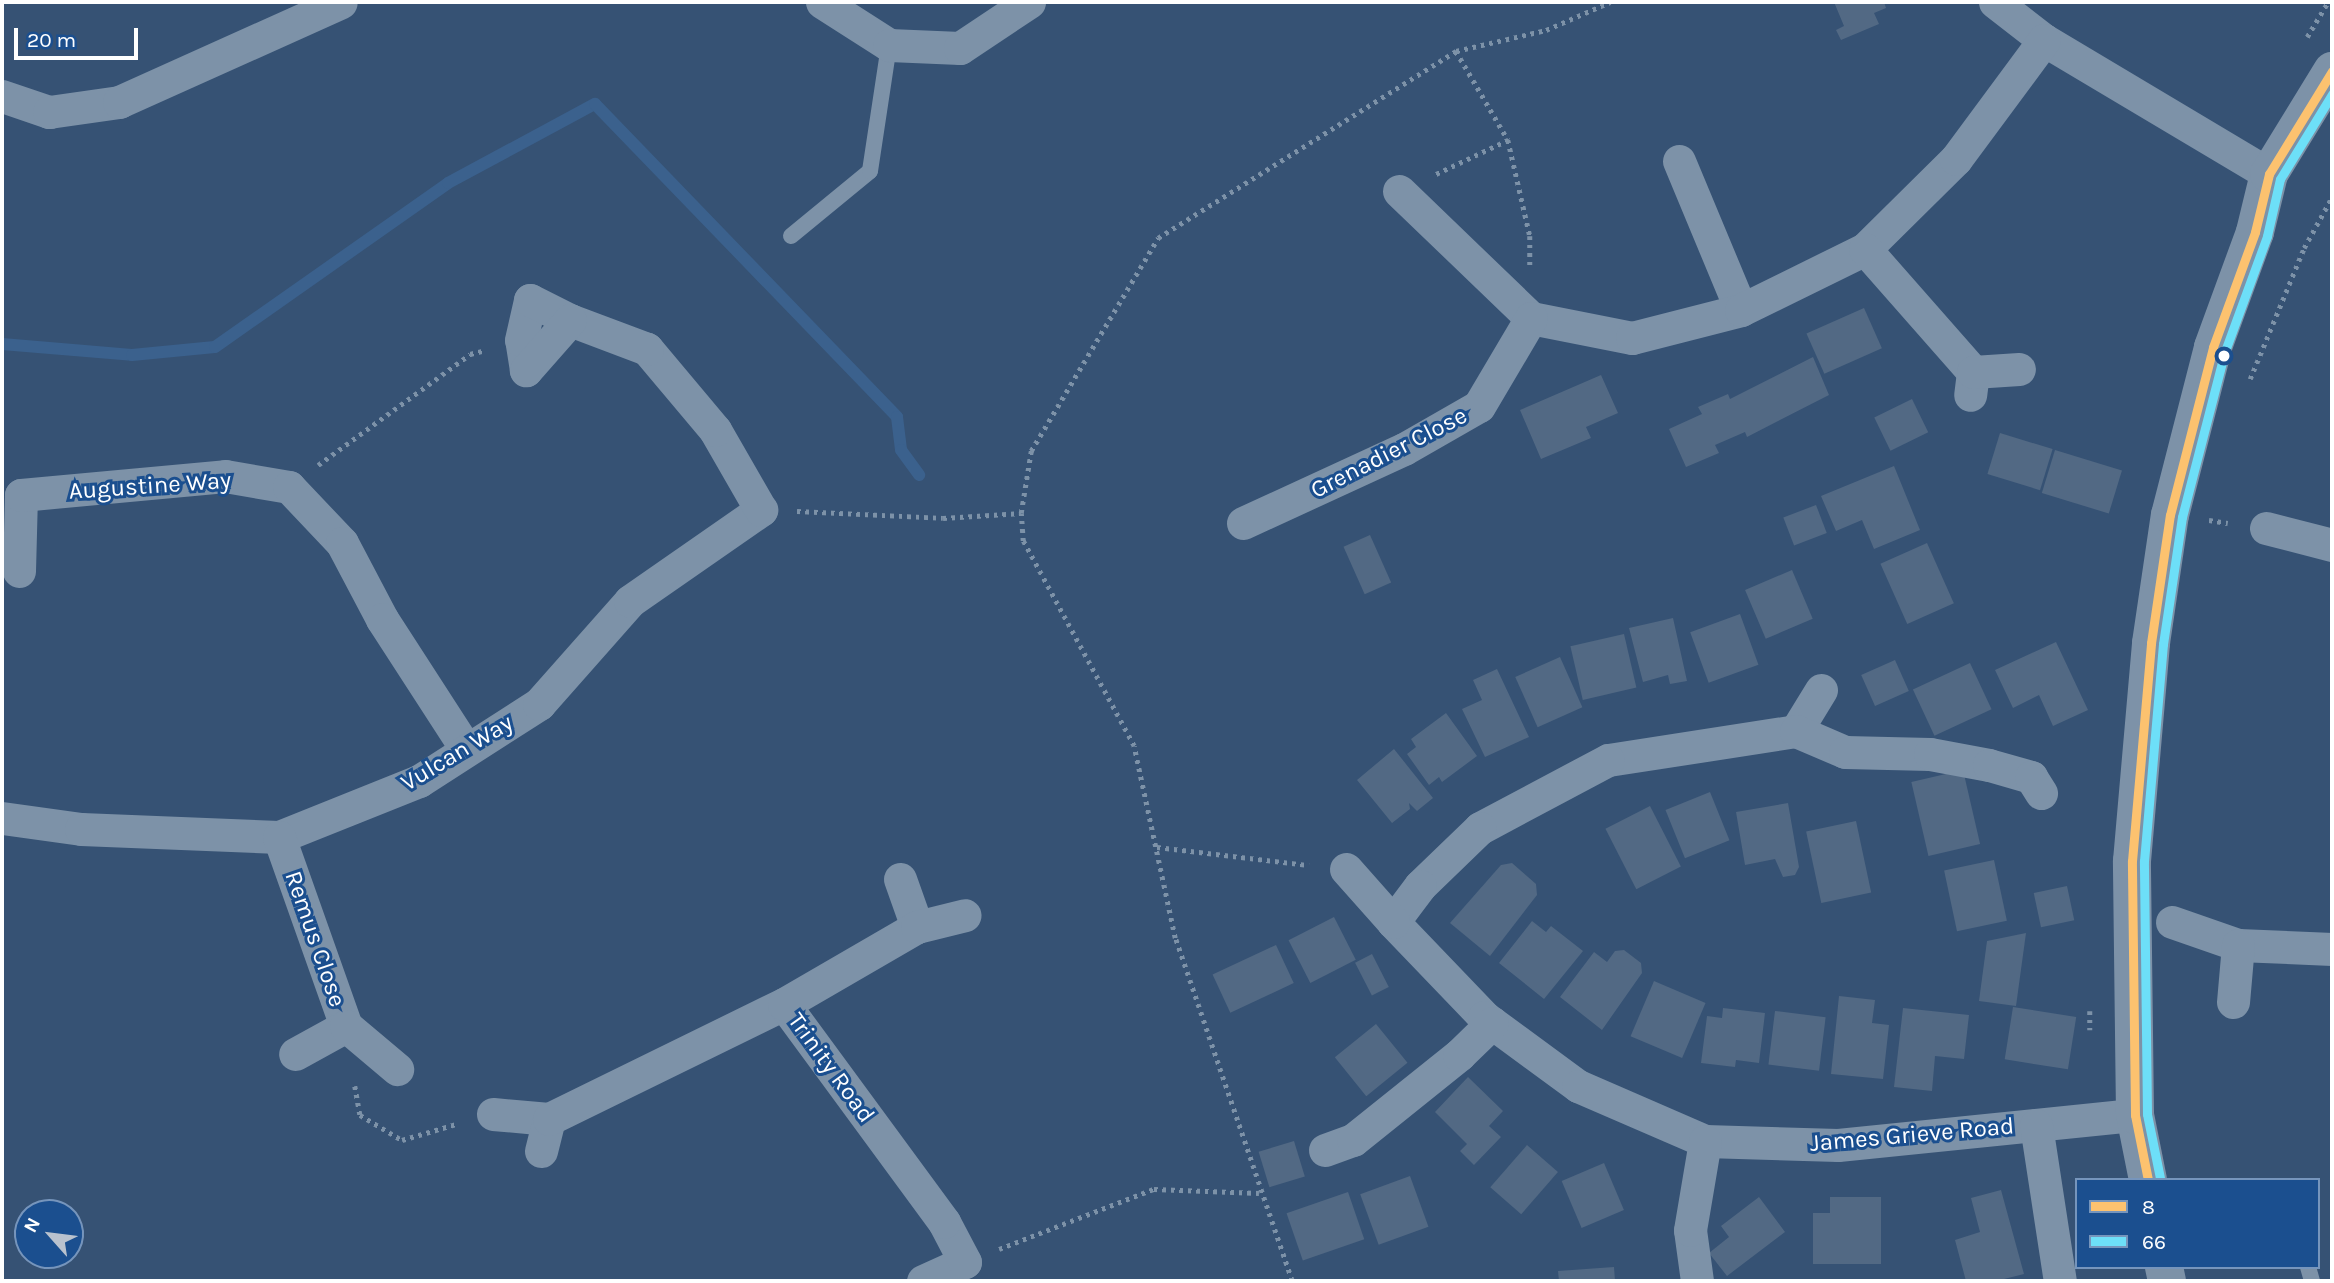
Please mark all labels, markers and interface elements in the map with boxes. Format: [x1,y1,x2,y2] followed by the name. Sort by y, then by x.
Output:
[18,14,142,58] scale bar
[27,28,76,52] text: 20 m
[2217,349,2231,363] unlabelled marker
[1306,401,1472,505] street label: Grenadier Close
[68,466,232,506] street label: Augustine Way
[396,708,518,798] street label: Vulcan Way
[278,867,352,1011] street label: Remus Close
[781,1007,881,1129] street label: Trinity Road
[1809,1112,2015,1158] street label: James Grieve Road
[2075,1178,2320,1269] legend
[2142,1195,2155,1219] text: 8
[14,1199,84,1269] north arrow
[19,1214,45,1236] text: N
[2142,1230,2166,1254] text: 66

